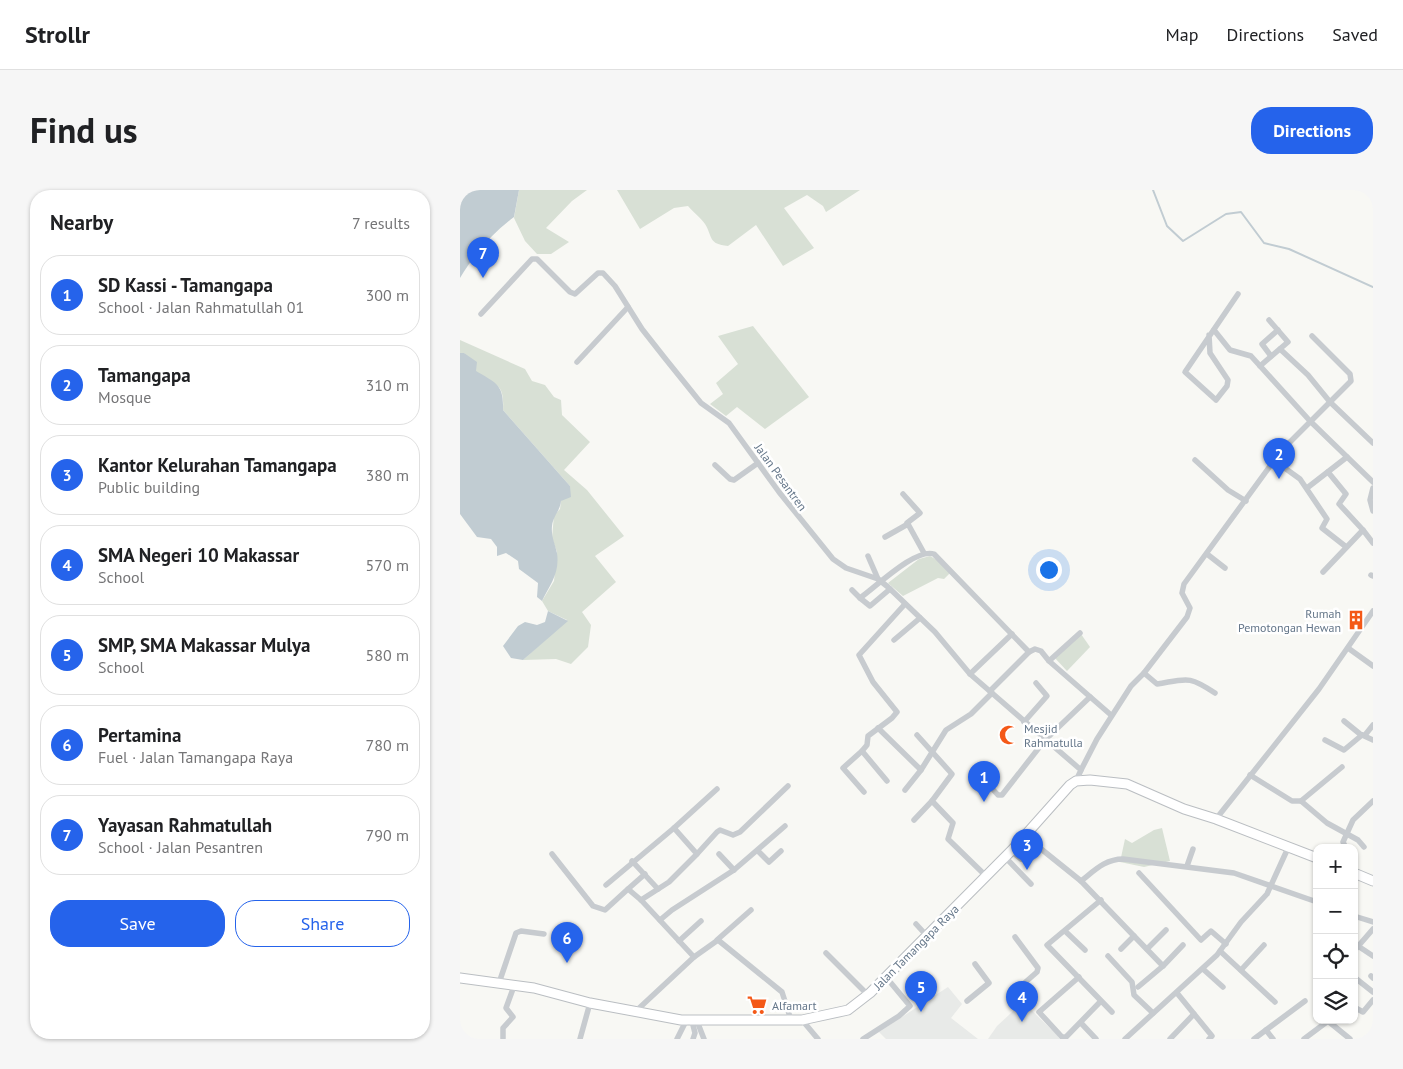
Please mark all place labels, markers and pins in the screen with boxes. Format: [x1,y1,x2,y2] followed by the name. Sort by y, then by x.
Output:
[467,237,499,278] pin: 7
[1263,438,1295,479] pin: 2
[1238,606,1341,635] place label: Rumah Pemotongan Hewan
[1345,609,1367,631] building icon: Rumah Pemotongan Hewan
[1024,721,1083,750] place label: Mesjid Rahmatulla
[998,724,1020,746] mosque icon: Mesjid Rahmatulla
[968,761,1000,802] pin: 1
[1011,829,1043,870] pin: 3
[551,922,583,963] pin: 6
[905,971,937,1012] pin: 5
[1006,981,1038,1022] pin: 4
[746,994,768,1016] supermarket icon: Alfamart
[772,998,817,1013] place label: Alfamart

